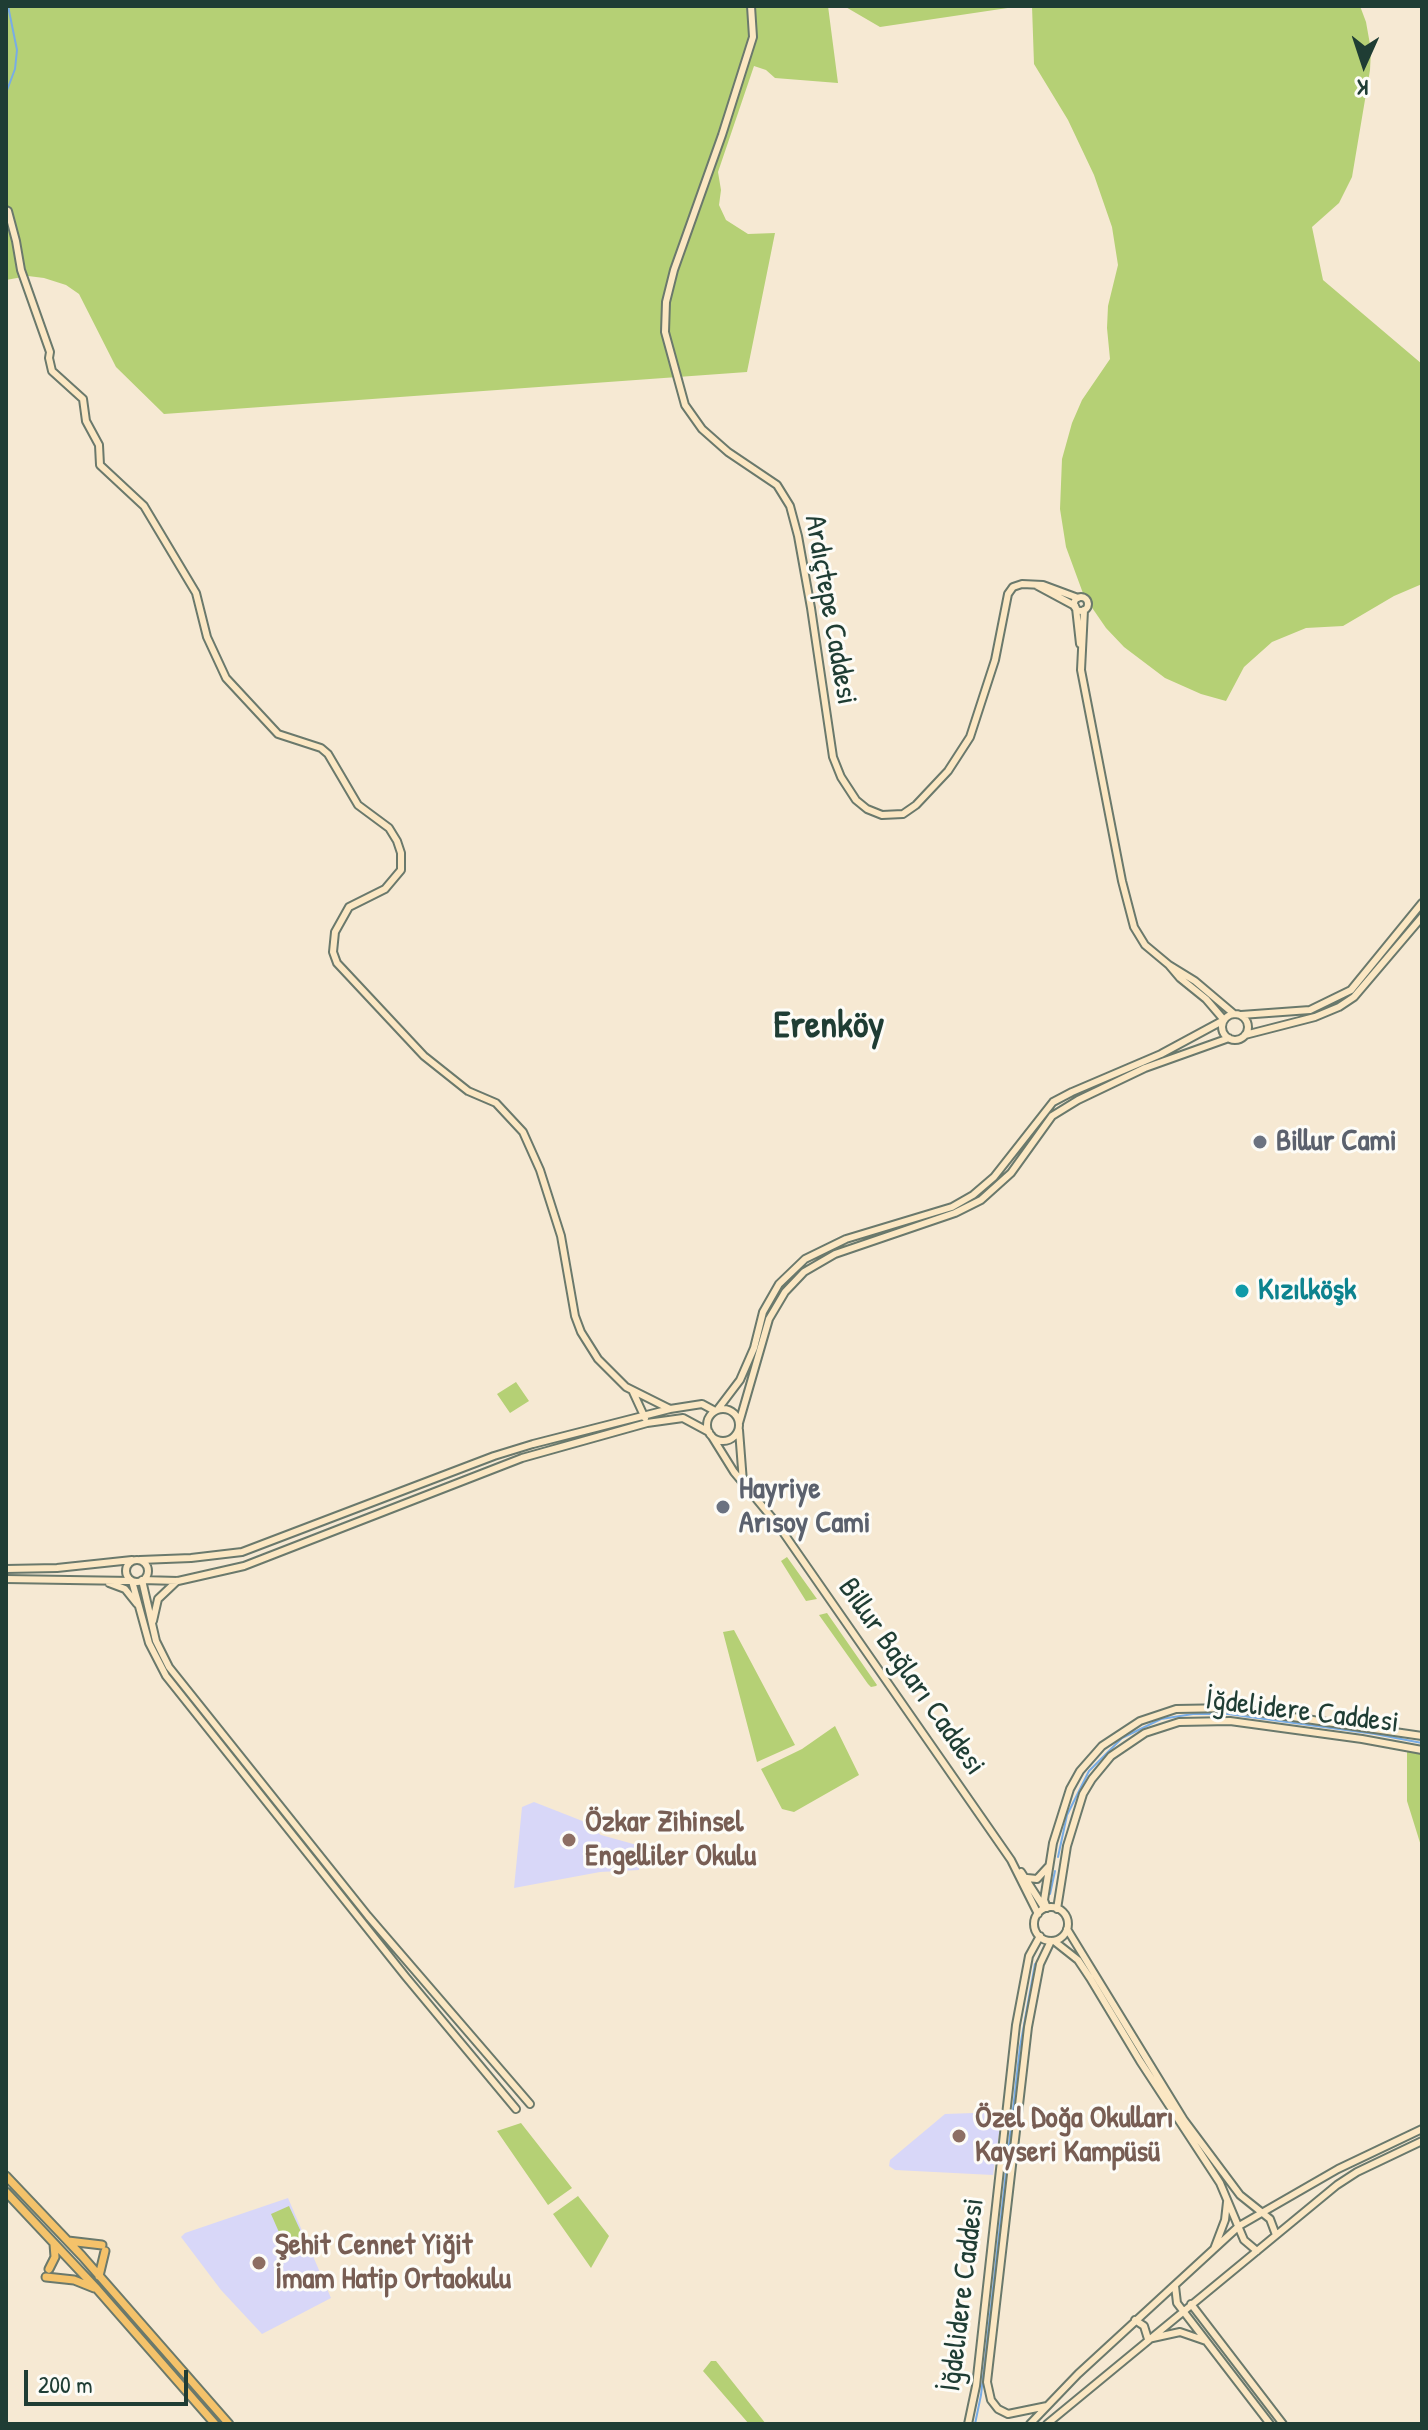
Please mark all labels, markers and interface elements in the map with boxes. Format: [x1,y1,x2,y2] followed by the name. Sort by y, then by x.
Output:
[1324,24,1404,104] north arrow
[1356,73,1369,103] text: K
[796,512,864,708] street label: Ardıçtepe Caddesi
[774,1004,884,1050] district label: Erenköy
[1276,1124,1397,1160] place label: Billur Cami
[1251,1133,1269,1151] marker: Billur Cami
[1258,1273,1356,1309] place label: Kızılköşk
[1233,1282,1251,1300] marker: Kızılköşk
[739,1472,870,1542] place label: Hayriye Arısoy Cami
[714,1498,732,1516] marker: Hayriye Arısoy Cami
[830,1572,992,1782] street label: Billur Bağları Caddesi
[1203,1682,1401,1742] street label: İğdelidere Caddesi
[585,1805,756,1876] place label: Özkar Zihinsel Engelliler Okulu
[560,1831,578,1849] marker: Özkar Zihinsel Engelliler Okulu
[975,2101,1174,2172] place label: Özel Doğa Okulları Kayseri Kampüsü
[950,2127,968,2145] marker: Özel Doğa Okulları Kayseri Kampüsü
[933,2196,993,2394] street label: İğdelidere Caddesi
[275,2228,511,2298] place label: Şehit Cennet Yiğit İmam Hatip Ortaokulu
[250,2254,268,2272] marker: Şehit Cennet Yiğit İmam Hatip Ortaokulu
[28,2354,192,2404] scale bar
[38,2368,93,2400] text: 200 m

